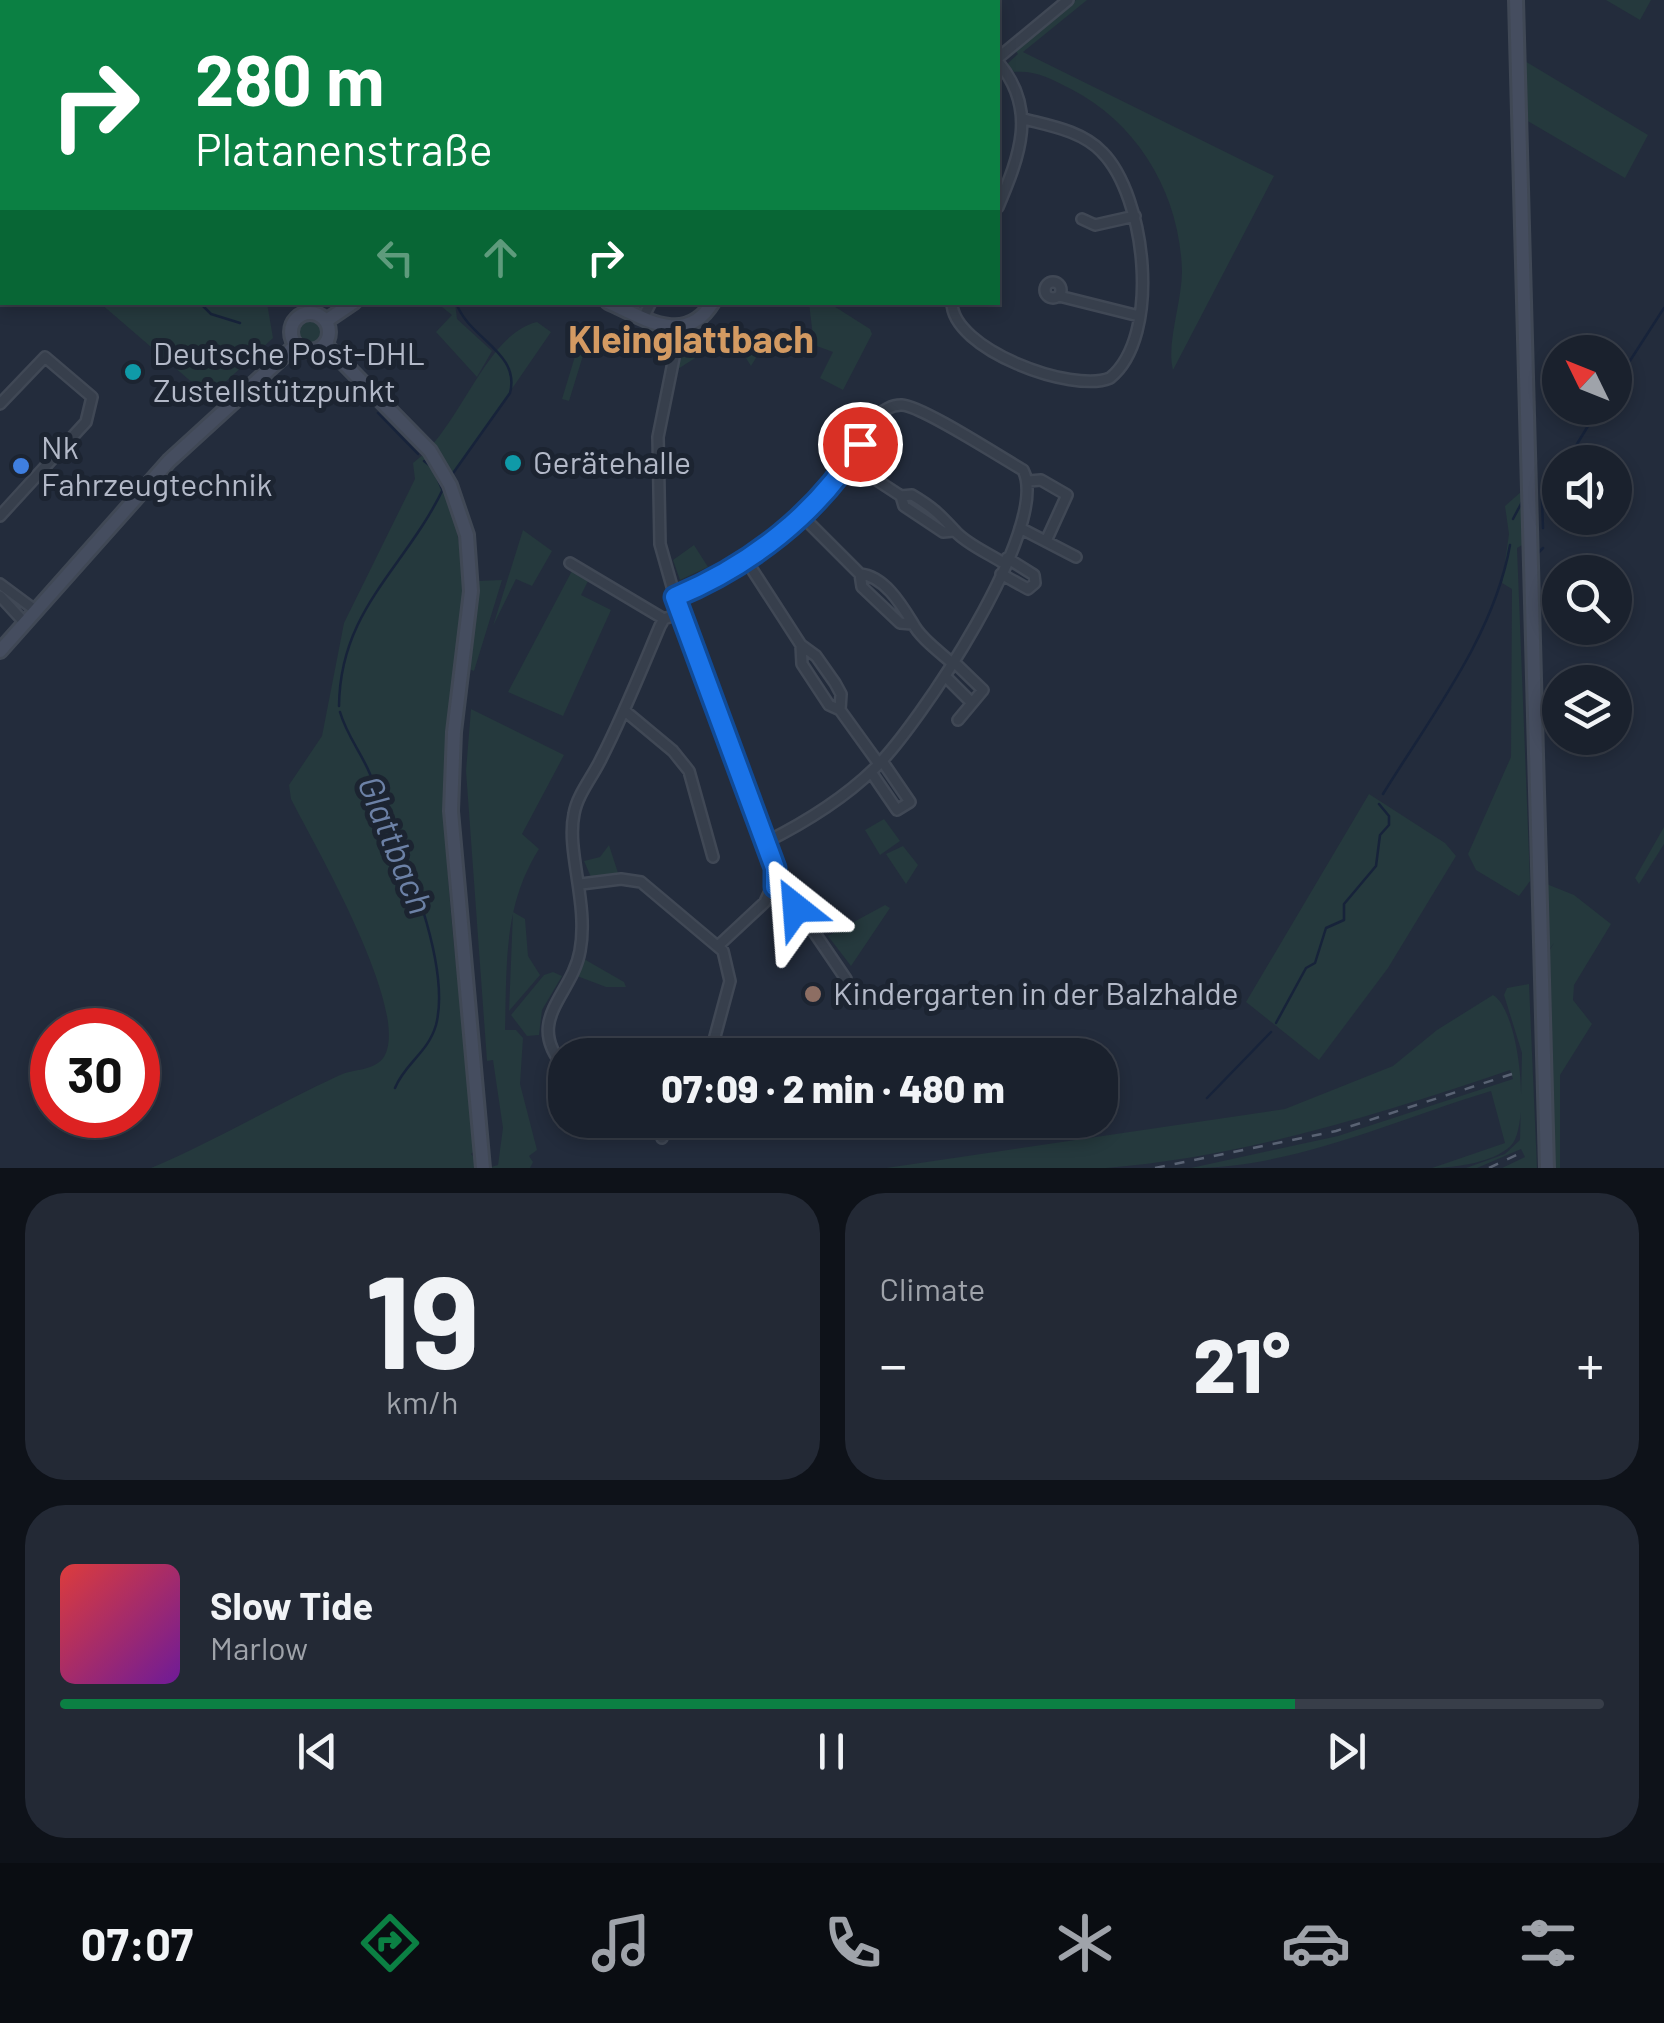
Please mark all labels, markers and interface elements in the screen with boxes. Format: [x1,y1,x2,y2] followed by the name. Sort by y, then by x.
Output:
[195,36,384,120] text: 280 m
[30,40,160,170] icon: right
[195,121,493,175] text: Platanenstraße
[368,230,423,285] icon: left
[473,230,528,285] icon: ahead
[578,230,633,285] icon: right
[568,315,814,361] district label: Kleinglattbach
[153,333,425,408] place label: Deutsche Post-DHL Zustellstützpunkt
[1542,335,1632,425] north arrow
[1542,335,1632,755] map controls
[122,361,144,383] marker: Deutsche Post-DHL Zustellstützpunkt
[818,402,903,487] pin
[833,417,888,472] icon: arrive
[41,427,273,502] place label: Nk Fahrzeugtechnik
[533,442,691,480] place label: Gerätehalle
[1542,445,1632,535] button: sound
[502,452,524,474] marker: Gerätehalle
[10,455,32,477] marker: Nk Fahrzeugtechnik
[1542,555,1632,645] button: search
[1542,665,1632,755] button: layers
[350,769,443,919] water label: Glattbach
[744,856,848,960] position arrow
[833,973,1239,1011] place label: Kindergarten in der Balzhalde
[802,983,824,1005] marker: Kindergarten in der Balzhalde
[30,1008,160,1138] speed limit sign: 30
[661,1065,1005,1111] text: 07:09 · 2 min · 480 m
[365,1239,480,1395] text: 19
[880,1269,985,1307] text: Climate
[1193,1318,1290,1408] text: 21°
[880,1330,907,1396] text: −
[1576,1330,1604,1396] text: +
[386,1382,458,1420] text: km/h
[210,1582,373,1628] text: Slow Tide
[210,1628,308,1666] text: Marlow
[290,1724,345,1779] icon: previous
[804,1724,859,1779] icon: pause
[1319,1724,1374,1779] icon: next
[355,1908,425,1978] icon: directions
[586,1908,656,1978] icon: music
[818,1908,888,1978] icon: phone
[1050,1908,1120,1978] icon: climate
[1281,1908,1351,1978] icon: car
[1513,1908,1583,1978] icon: filters
[81,1916,193,1970] text: 07:07

